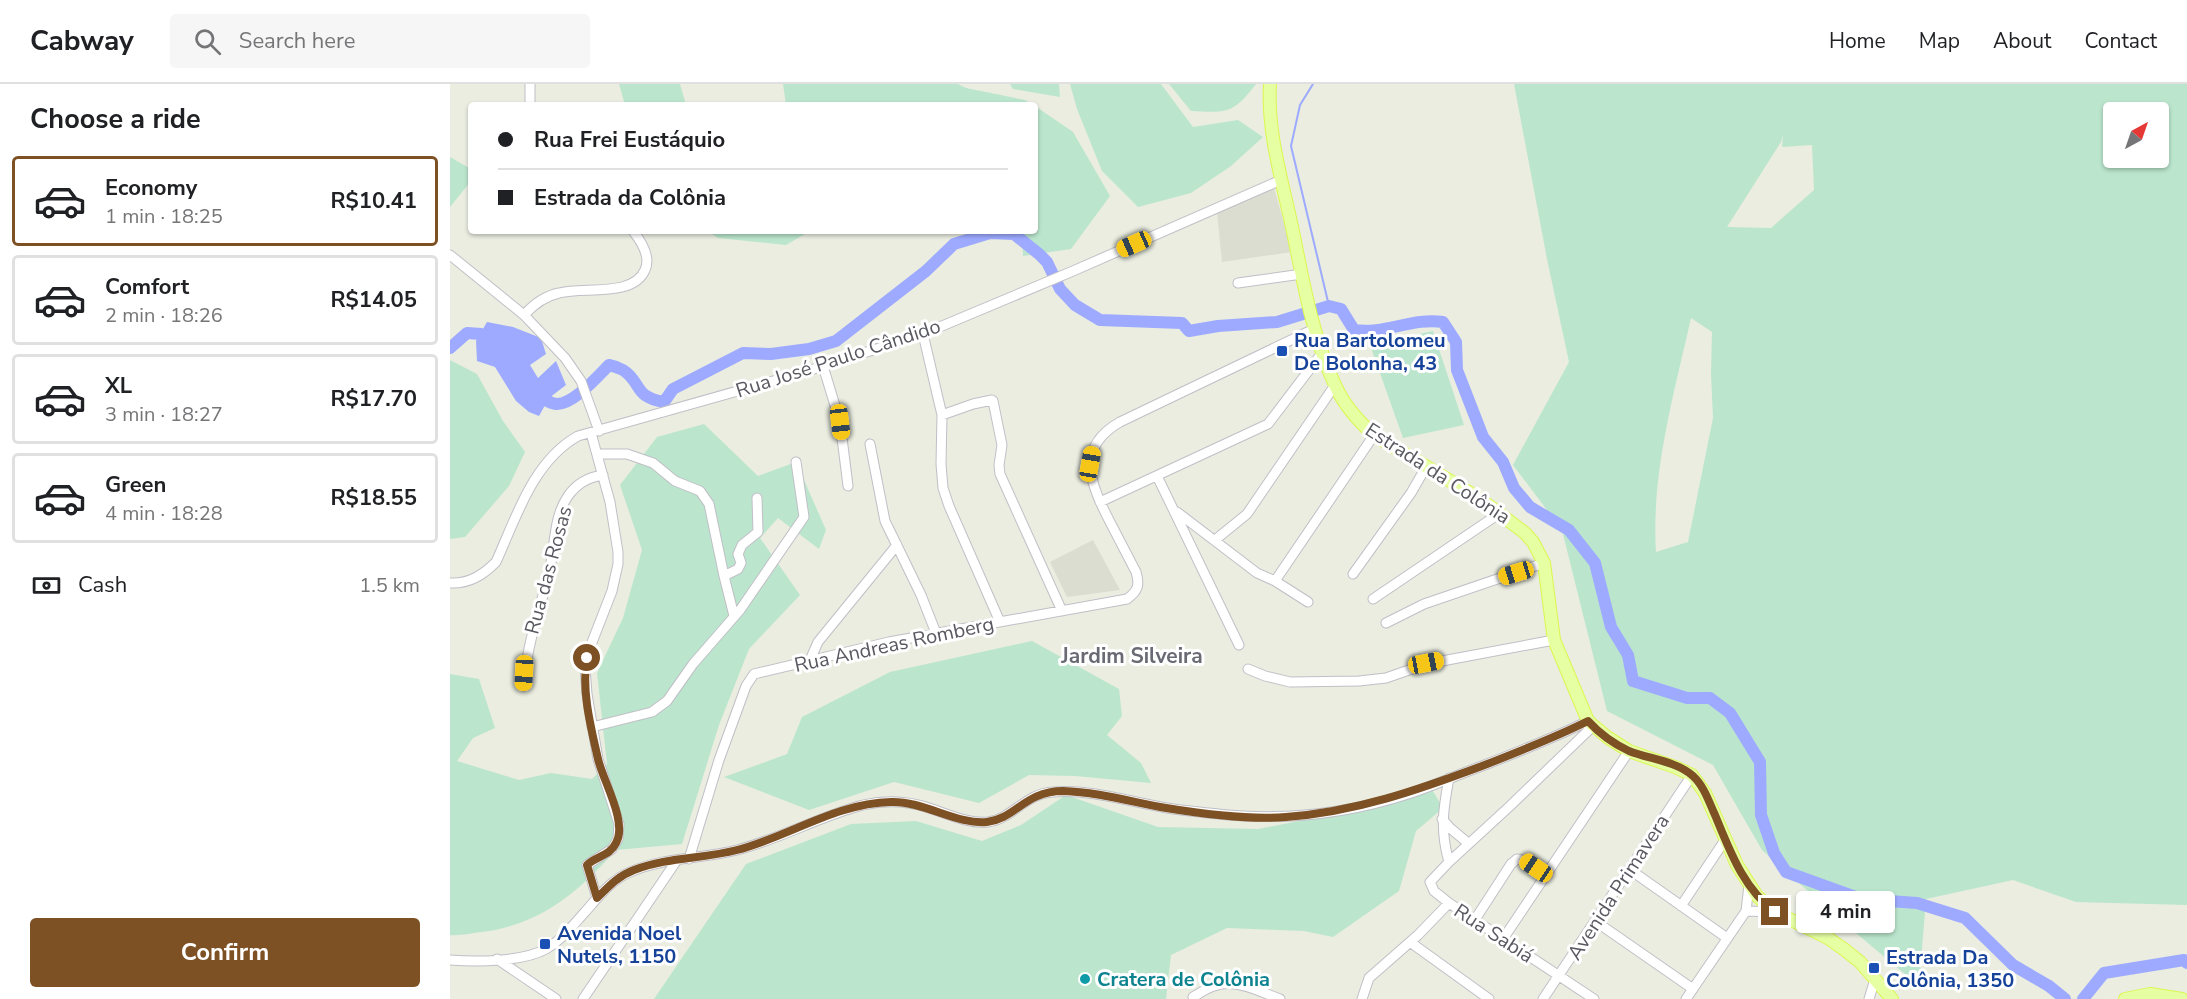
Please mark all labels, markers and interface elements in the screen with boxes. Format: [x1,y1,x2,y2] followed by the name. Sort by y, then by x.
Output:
[170,14,590,68] search box
[30,22,134,60] text: Cabway
[191,25,224,58] icon: search
[239,26,355,56] text: Search here
[1829,27,1886,55] text: Home
[1919,27,1960,55] text: Map
[1993,27,2051,55] text: About
[2084,27,2157,55] text: Contact
[30,101,201,138] text: Choose a ride
[2103,102,2169,168] north arrow
[2103,102,2169,168] map controls
[534,125,725,155] text: Rua Frei Eustáquio
[105,173,197,203] text: Economy
[33,174,87,228] icon: car
[534,183,726,213] text: Estrada da Colônia
[330,186,417,216] text: R$10.41
[105,203,223,230] text: 1 min · 18:25
[1114,228,1154,260] car
[105,272,189,302] text: Comfort
[33,273,87,327] icon: car
[330,285,417,315] text: R$14.05
[105,302,223,329] text: 2 min · 18:26
[732,313,944,404] street label: Rua José Paulo Cândido
[1294,327,1446,377] place label: Rua Bartolomeu De Bolonha, 43
[1275,344,1289,358] marker: Rua Bartolomeu De Bolonha, 43
[105,371,132,401] text: XL
[33,372,87,426] icon: car
[330,384,417,414] text: R$17.70
[105,401,223,428] text: 3 min · 18:27
[829,403,851,441] car
[1360,416,1515,530] street label: Estrada da Colônia
[1078,445,1102,483] car
[105,470,166,500] text: Green
[33,471,87,525] icon: car
[330,483,417,513] text: R$18.55
[105,500,223,527] text: 4 min · 18:28
[518,503,579,637] street label: Rua das Rosas
[1496,559,1536,587] car
[30,569,63,602] icon: cash
[78,570,127,600] text: Cash
[359,572,420,599] text: 1.5 km
[792,610,996,679] street label: Rua Andreas Romberg
[1060,642,1203,670] district label: Jardim Silveira
[573,644,600,671] route start
[1407,651,1445,675] car
[514,655,534,691] car
[1561,809,1676,965] street label: Avenida Primavera
[1516,850,1556,886] car
[1796,891,1895,933] callout: 4 min
[1449,898,1539,969] street label: Rua Sabiá
[1761,898,1788,925] route end
[1820,898,1871,925] text: 4 min
[30,918,420,987] button: Confirm
[557,920,682,970] place label: Avenida Noel Nutels, 1150
[538,937,552,951] marker: Avenida Noel Nutels, 1150
[1886,944,2014,994] place label: Estrada Da Colônia, 1350
[1867,961,1881,975] marker: Estrada Da Colônia, 1350
[1097,966,1270,993] place label: Cratera de Colônia
[1078,972,1092,986] marker: Cratera de Colônia

